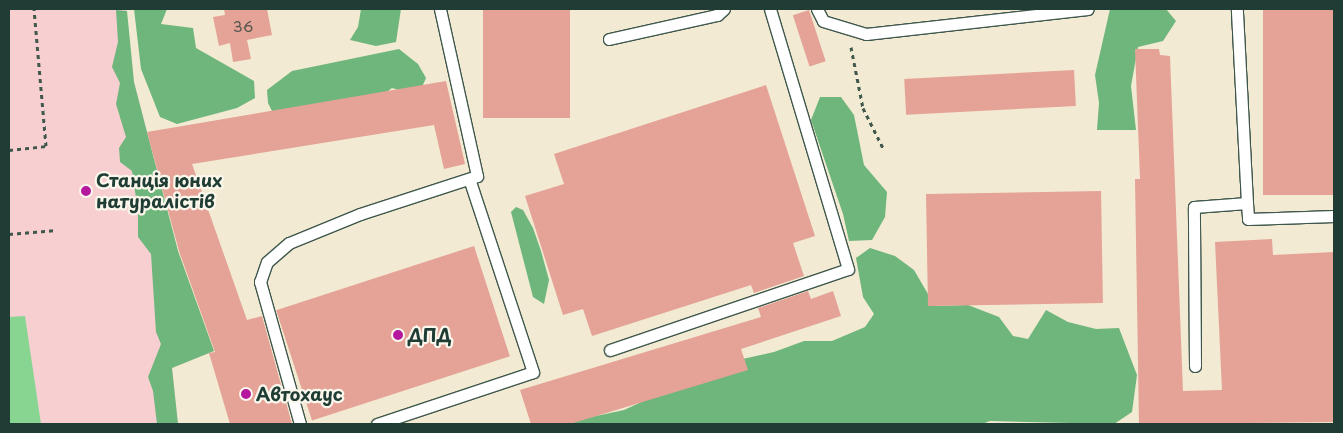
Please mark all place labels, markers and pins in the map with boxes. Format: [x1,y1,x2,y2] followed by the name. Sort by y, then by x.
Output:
[96,170,223,212] place label: Станція юних натуралістів
[80,185,92,197] marker: Станція юних натуралістів
[408,324,451,346] place label: ДПД
[392,329,404,341] marker: ДПД
[256,383,343,405] place label: Автохаус
[240,388,252,400] marker: Автохаус

